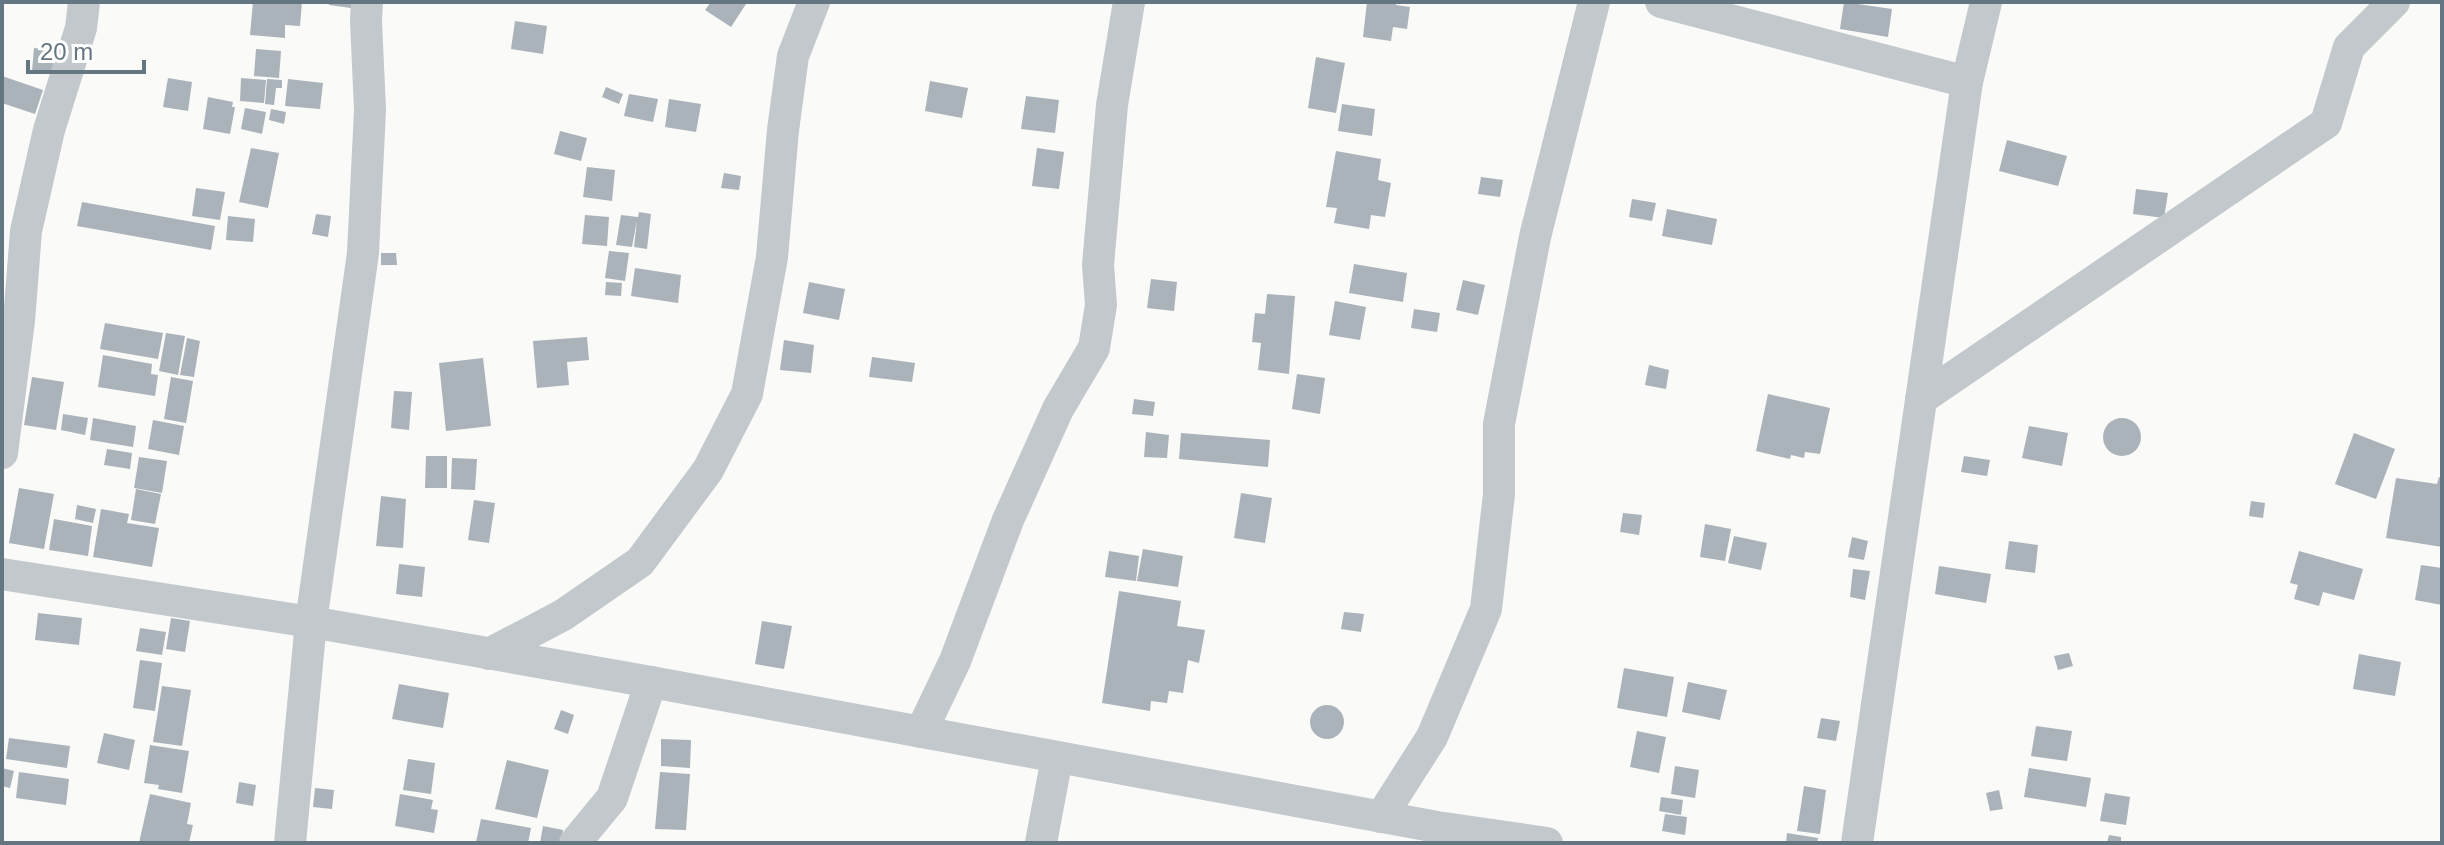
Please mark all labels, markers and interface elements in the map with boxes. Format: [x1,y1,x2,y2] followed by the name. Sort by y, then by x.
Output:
[28,24,144,74] scale bar
[40,38,93,65] text: 20 m

